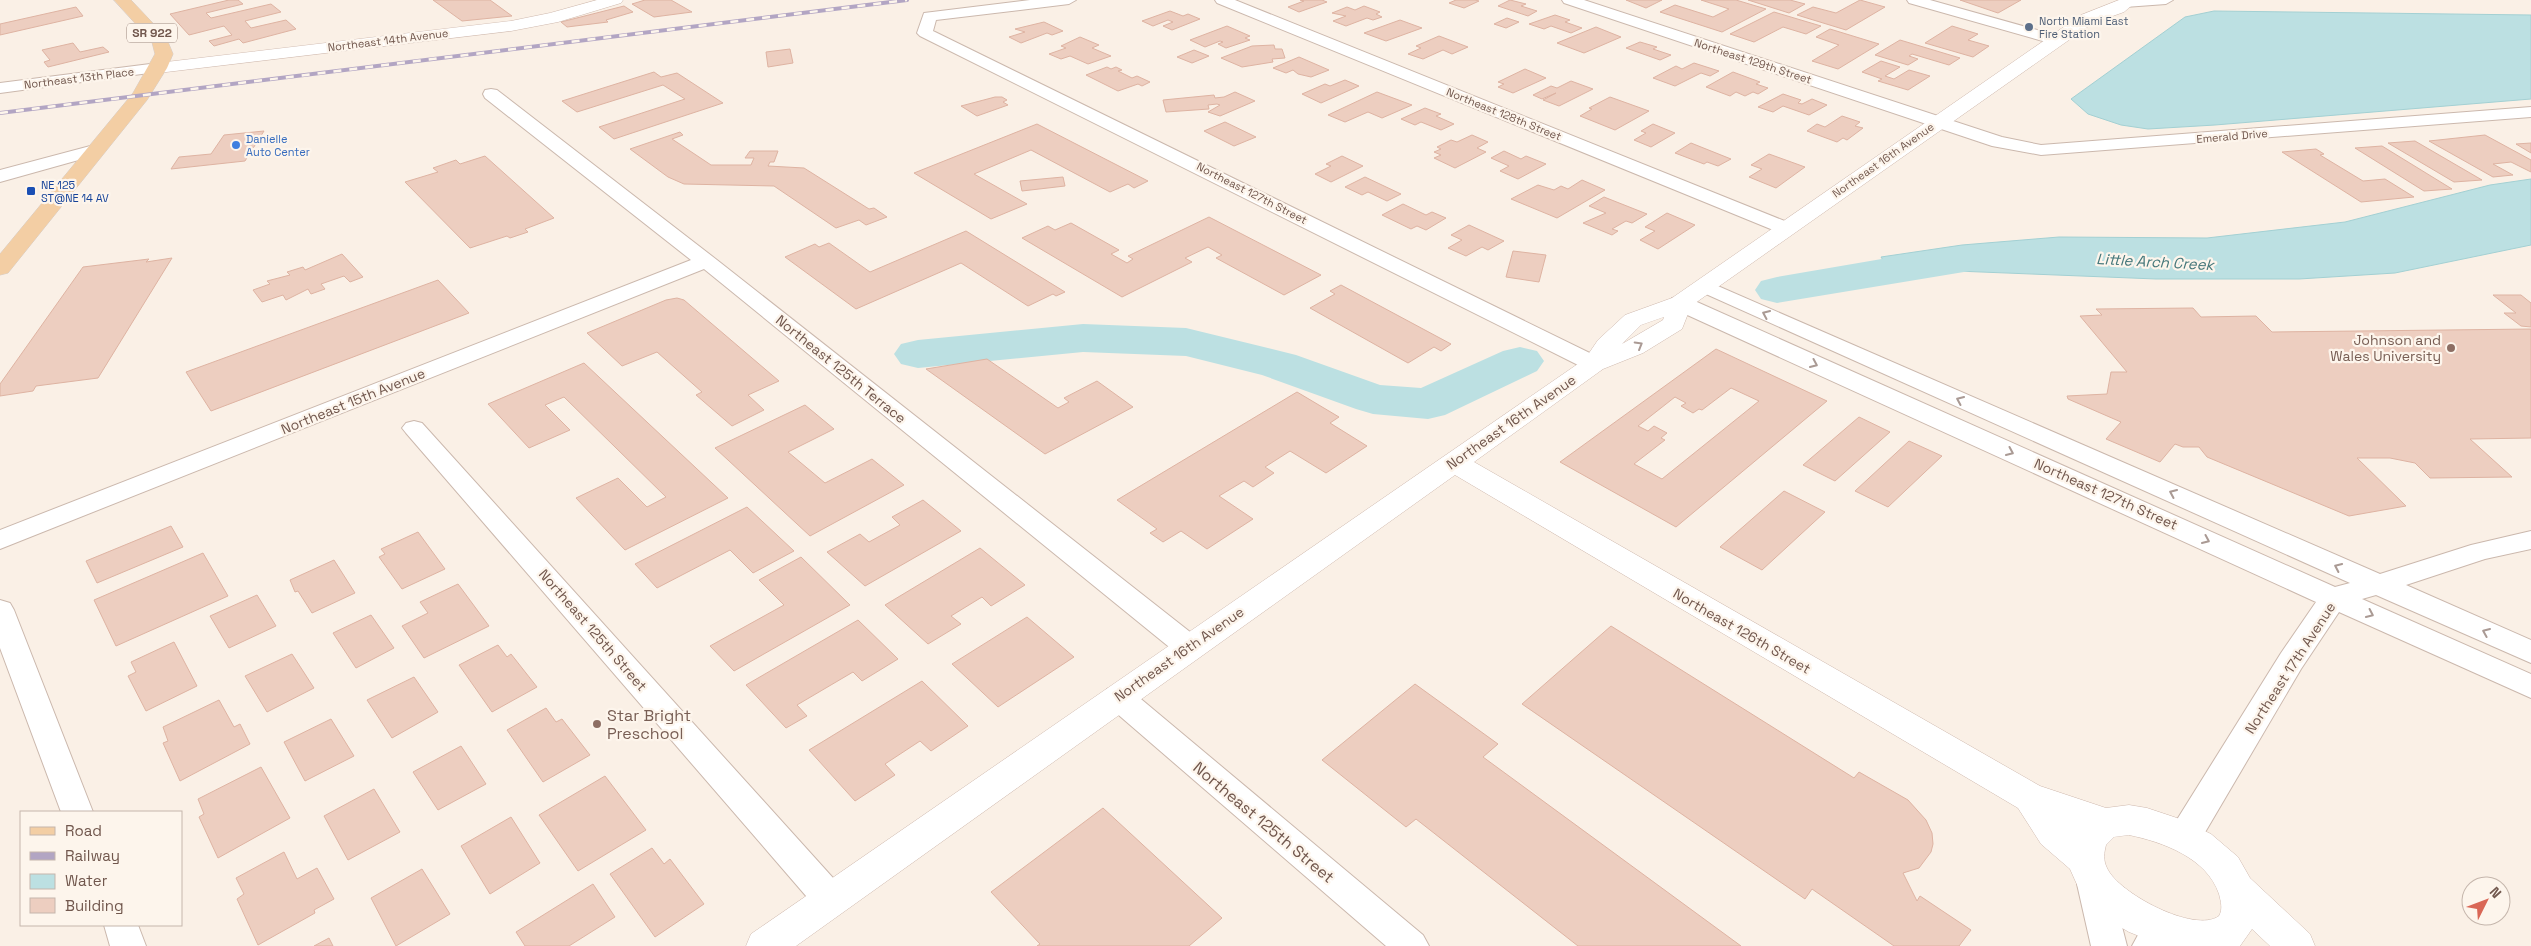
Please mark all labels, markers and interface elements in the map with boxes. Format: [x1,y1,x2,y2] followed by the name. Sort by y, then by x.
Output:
[2039,14,2129,41] place label: North Miami East Fire Station
[2023,21,2035,33] marker: North Miami East Fire Station
[127,23,177,42] road number: SR 922
[327,26,449,54] street label: Northeast 14th Avenue
[1693,35,1813,87] street label: Northeast 129th Street
[23,64,135,92] street label: Northeast 13th Place
[1444,85,1564,143] street label: Northeast 128th Street
[1829,120,1937,200] street label: Northeast 16th Avenue
[2196,126,2268,146] street label: Emerald Drive
[246,132,310,159] place label: Danielle Auto Center
[230,139,242,151] marker: Danielle Auto Center
[1194,159,1310,227] street label: Northeast 127th Street
[41,178,109,205] place label: NE 125 ST@NE 14 AV
[25,185,37,197] marker: NE 125 ST@NE 14 AV
[2096,249,2216,274] water label: Little Arch Creek
[1762,309,1771,320] one-way arrow
[772,311,910,427] street label: Northeast 125th Terrace
[2330,331,2441,365] place label: Johnson and Wales University
[1634,341,1643,351] one-way arrow
[2445,342,2457,354] marker: Johnson and Wales University
[1809,357,1818,368] one-way arrow
[278,364,428,438] street label: Northeast 15th Avenue
[1443,370,1579,474] street label: Northeast 16th Avenue
[1956,396,1965,406] one-way arrow
[2005,445,2014,456] one-way arrow
[2031,454,2181,534] street label: Northeast 127th Street
[2169,489,2178,500] one-way arrow
[2201,533,2210,544] one-way arrow
[2334,563,2343,573] one-way arrow
[535,565,651,695] street label: Northeast 125th Street
[1670,584,1814,678] street label: Northeast 126th Street
[2241,599,2339,737] street label: Northeast 17th Avenue
[1111,602,1247,706] street label: Northeast 16th Avenue
[2365,608,2374,618] one-way arrow
[2482,628,2491,639] one-way arrow
[607,705,691,744] place label: Star Bright Preschool
[591,718,603,730] marker: Star Bright Preschool
[1189,757,1339,888] street label: Northeast 125th Street
[20,811,182,926] legend
[65,821,102,840] text: Road
[65,846,120,865] text: Railway
[65,871,108,890] text: Water
[2461,876,2511,926] north arrow
[2486,883,2505,902] text: N
[65,896,124,915] text: Building

